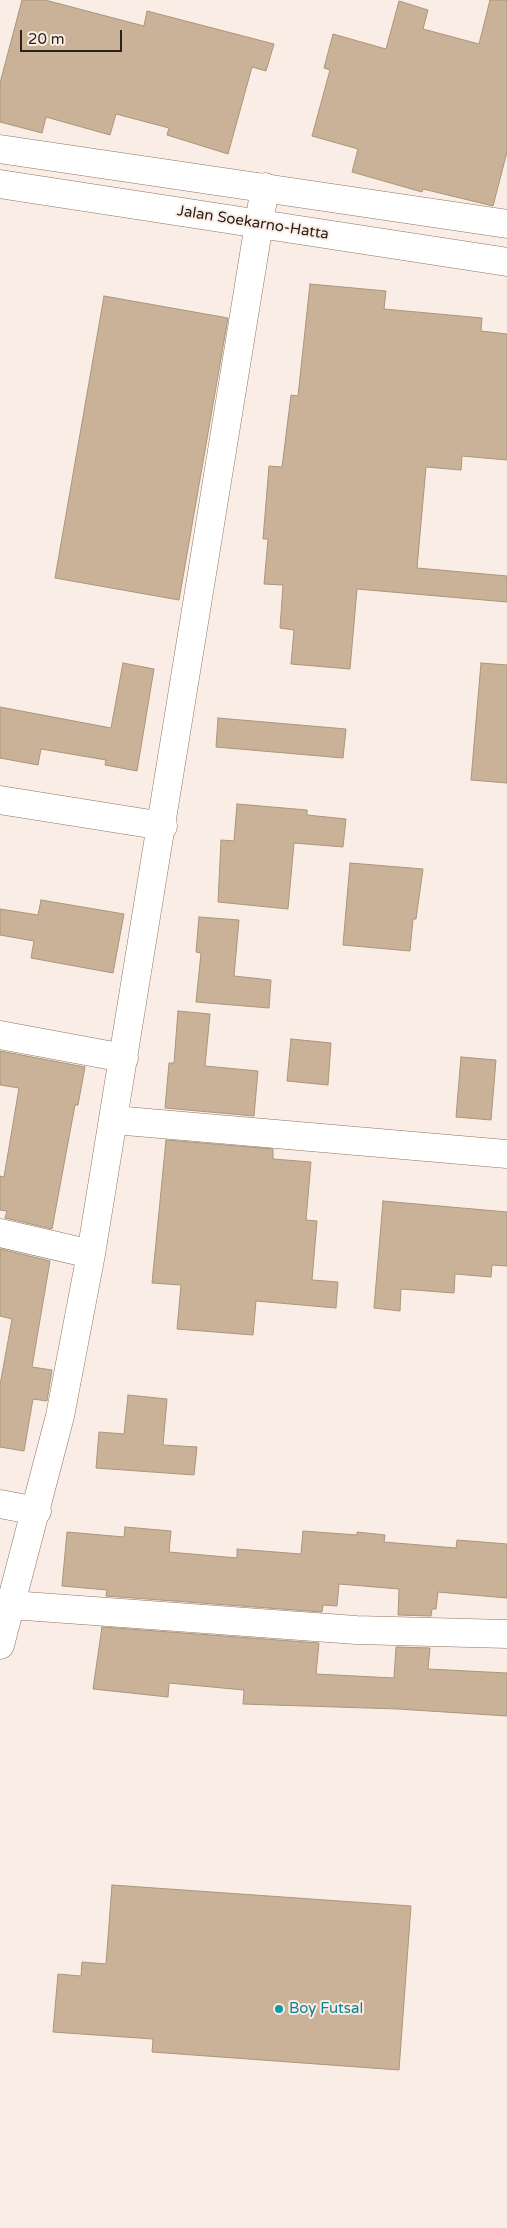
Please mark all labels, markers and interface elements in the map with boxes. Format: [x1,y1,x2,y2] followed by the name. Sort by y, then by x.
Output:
[22,20,125,52] scale bar
[28,30,65,48] text: 20 m
[176,202,330,244] street label: Jalan Soekarno-Hatta
[289,2000,363,2018] place label: Boy Futsal
[273,2003,285,2015] marker: Boy Futsal

